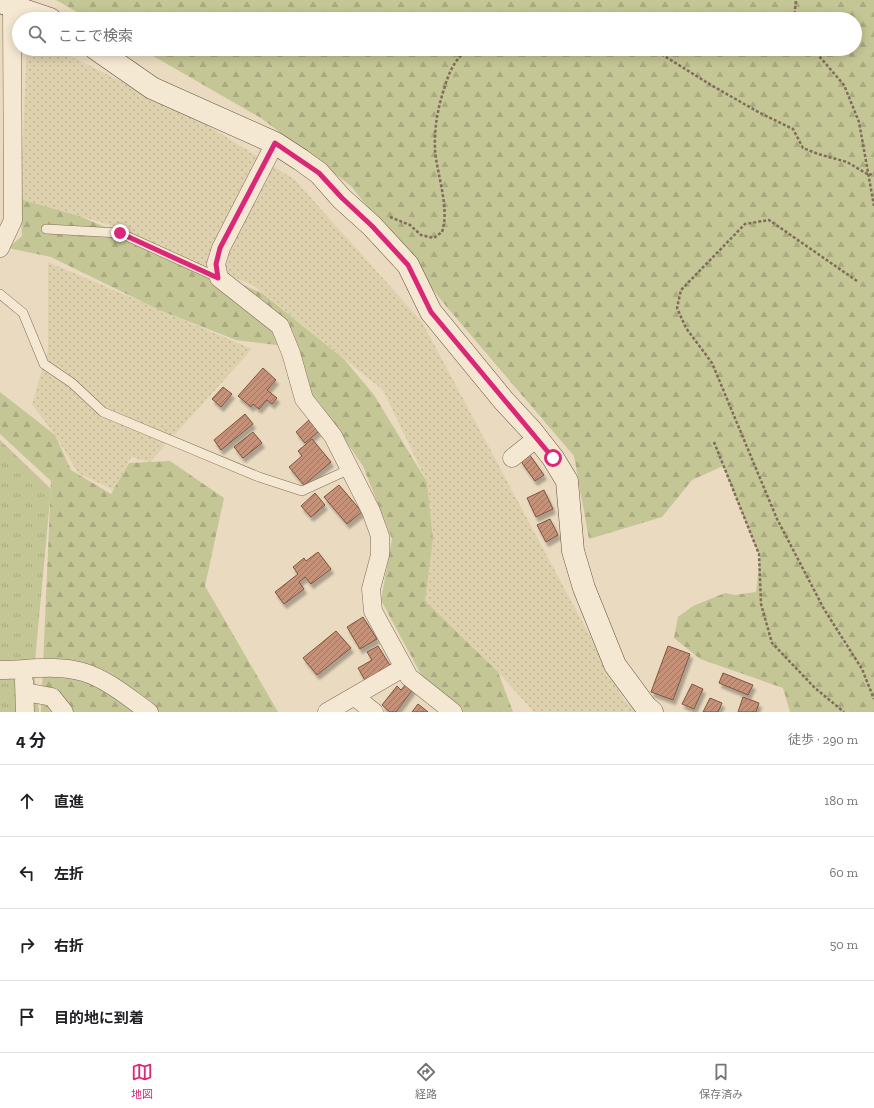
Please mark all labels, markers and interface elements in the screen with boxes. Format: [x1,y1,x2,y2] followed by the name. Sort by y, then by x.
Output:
[12,12,862,56] search box
[26,23,48,45] icon: search
[58,27,133,45] text: ここで検索
[111,224,129,242] route end
[544,449,562,467] route start
[16,730,46,750] text: 4 分
[788,732,858,747] text: 徒歩 · 290 m
[16,790,38,812] icon: ahead
[54,793,84,811] text: 直進
[824,793,858,808] text: 180 m
[16,862,38,884] icon: left
[54,865,84,883] text: 左折
[829,865,858,880] text: 60 m
[16,934,38,956] icon: right
[54,937,84,955] text: 右折
[830,937,858,952] text: 50 m
[16,1006,38,1028] icon: arrive
[54,1009,144,1027] text: 目的地に到着
[131,1061,153,1101] tab: 地図
[415,1061,437,1101] tab: 経路
[699,1061,743,1101] tab: 保存済み

